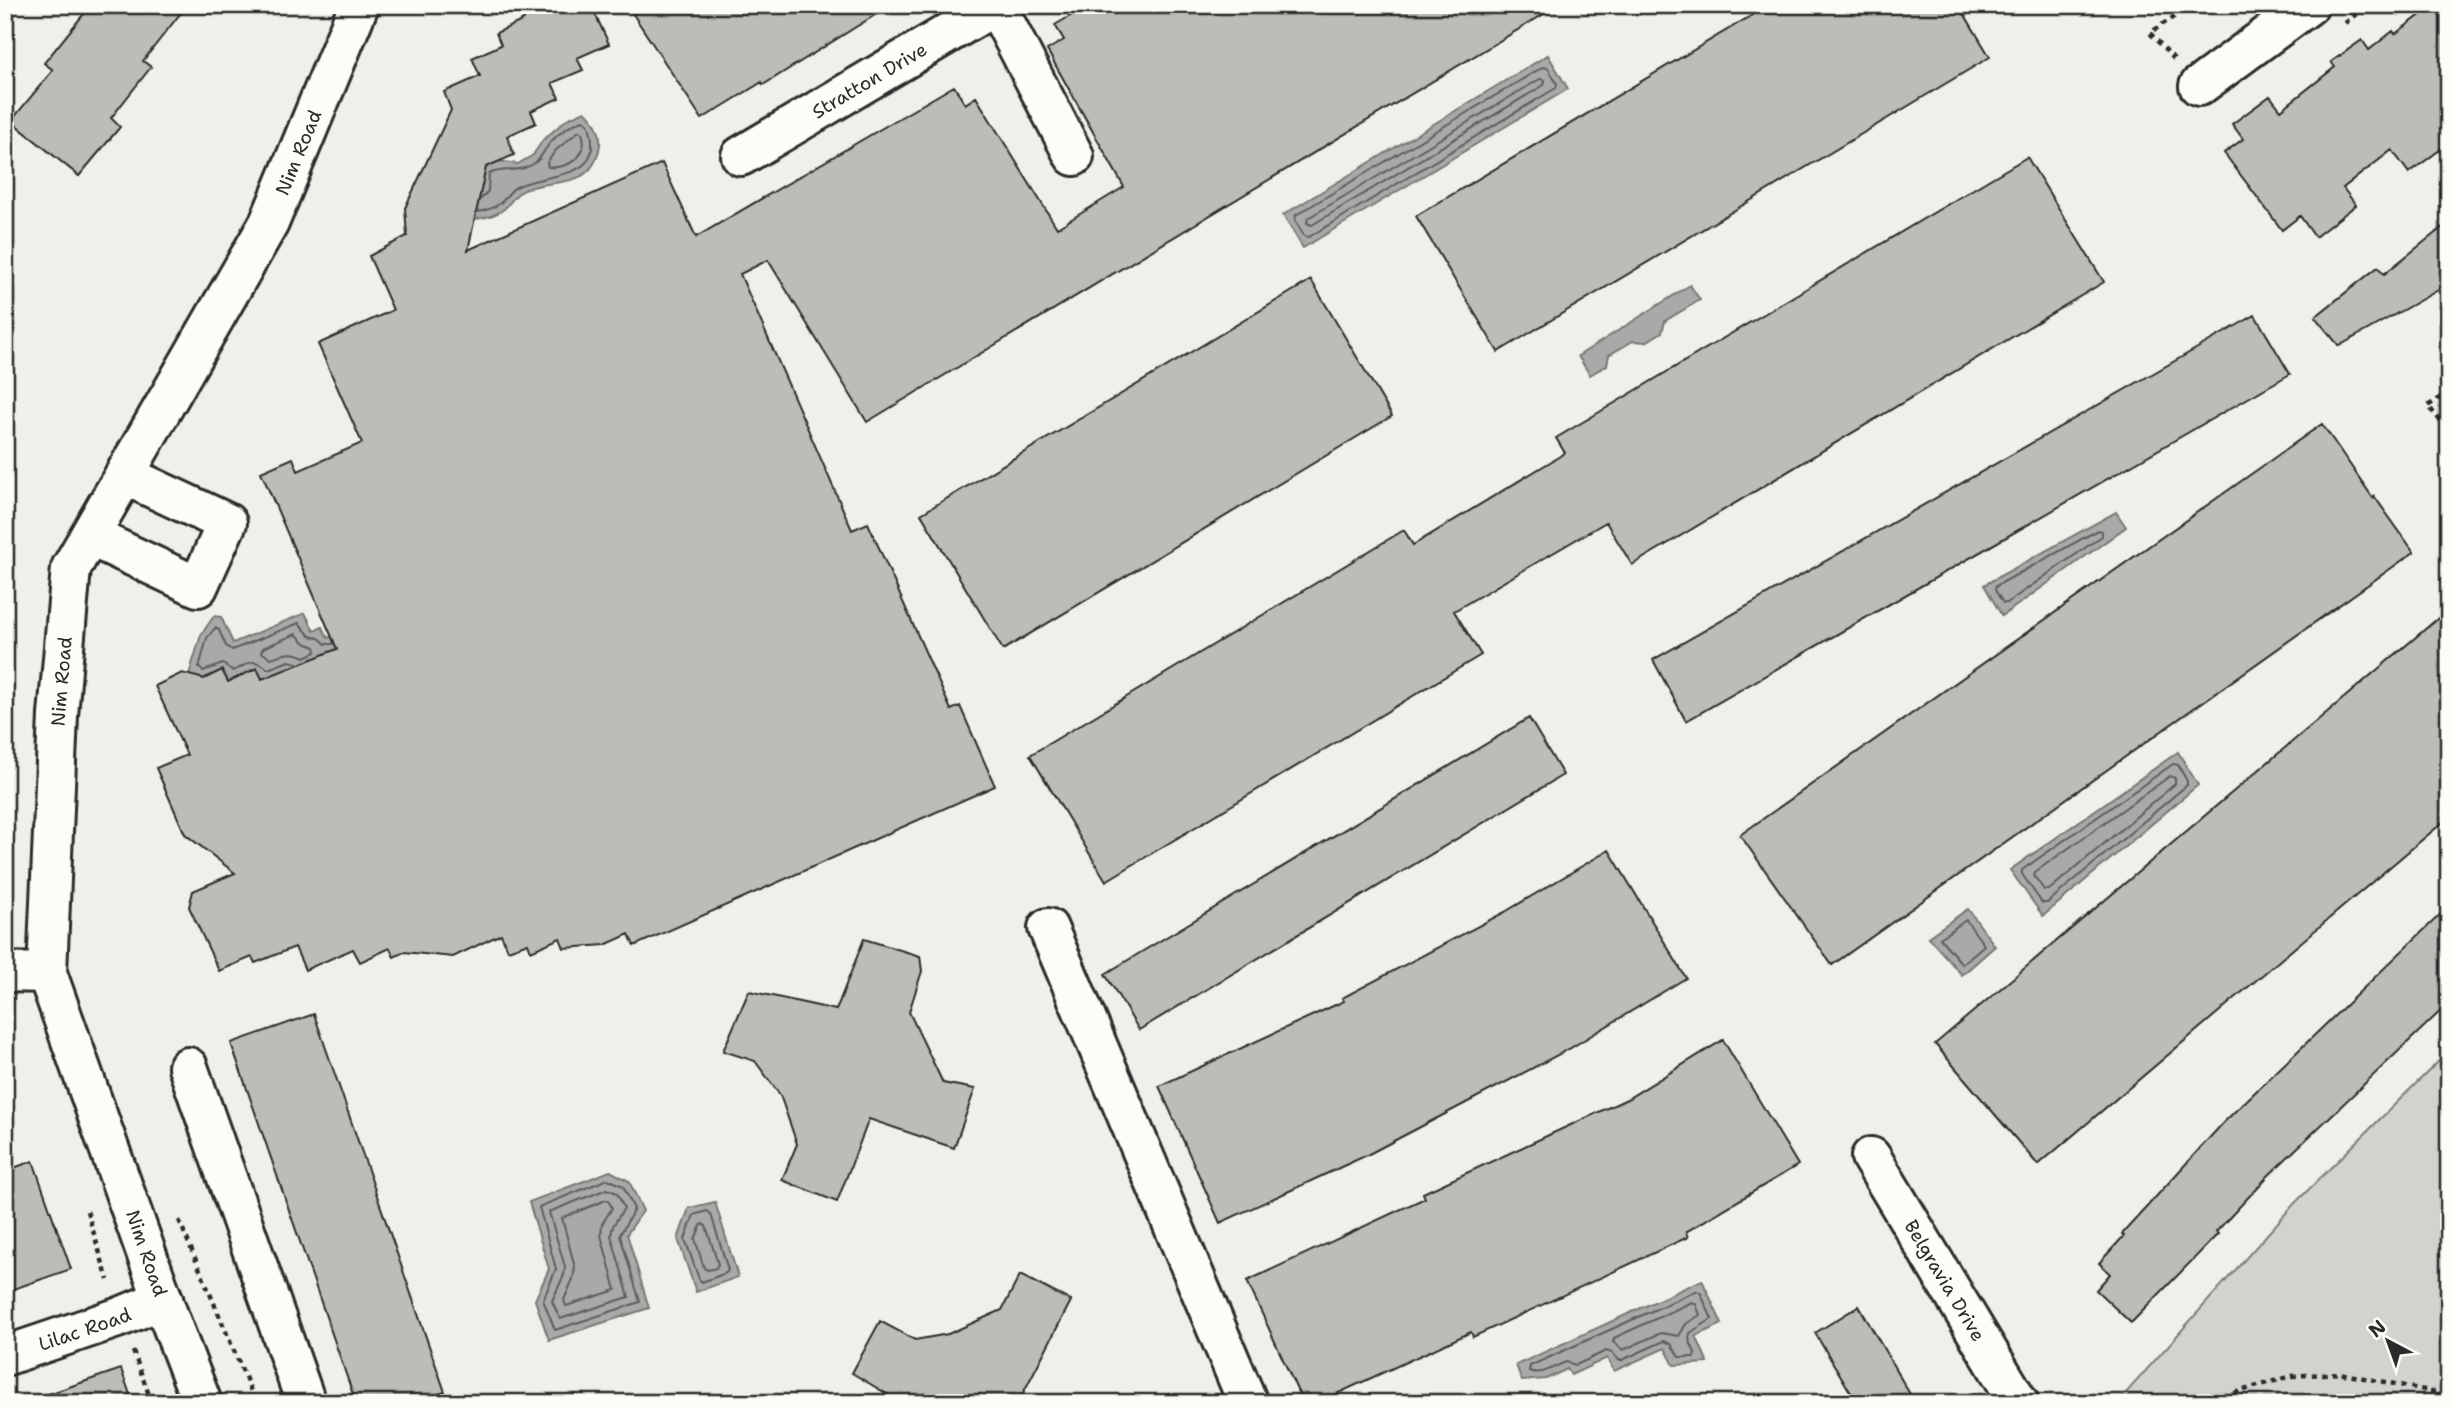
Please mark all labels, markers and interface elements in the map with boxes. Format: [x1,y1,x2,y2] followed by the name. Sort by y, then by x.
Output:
[807,37,932,124] street label: Stratton Drive
[270,106,327,199] street label: Nim Road
[46,636,78,727] street label: Nim Road
[120,1206,173,1300] street label: Nim Road
[1899,1215,1991,1346] street label: Belgravia Drive
[35,1302,135,1357] street label: Lilac Road
[2352,1306,2422,1376] north arrow
[2363,1314,2391,1343] text: N

